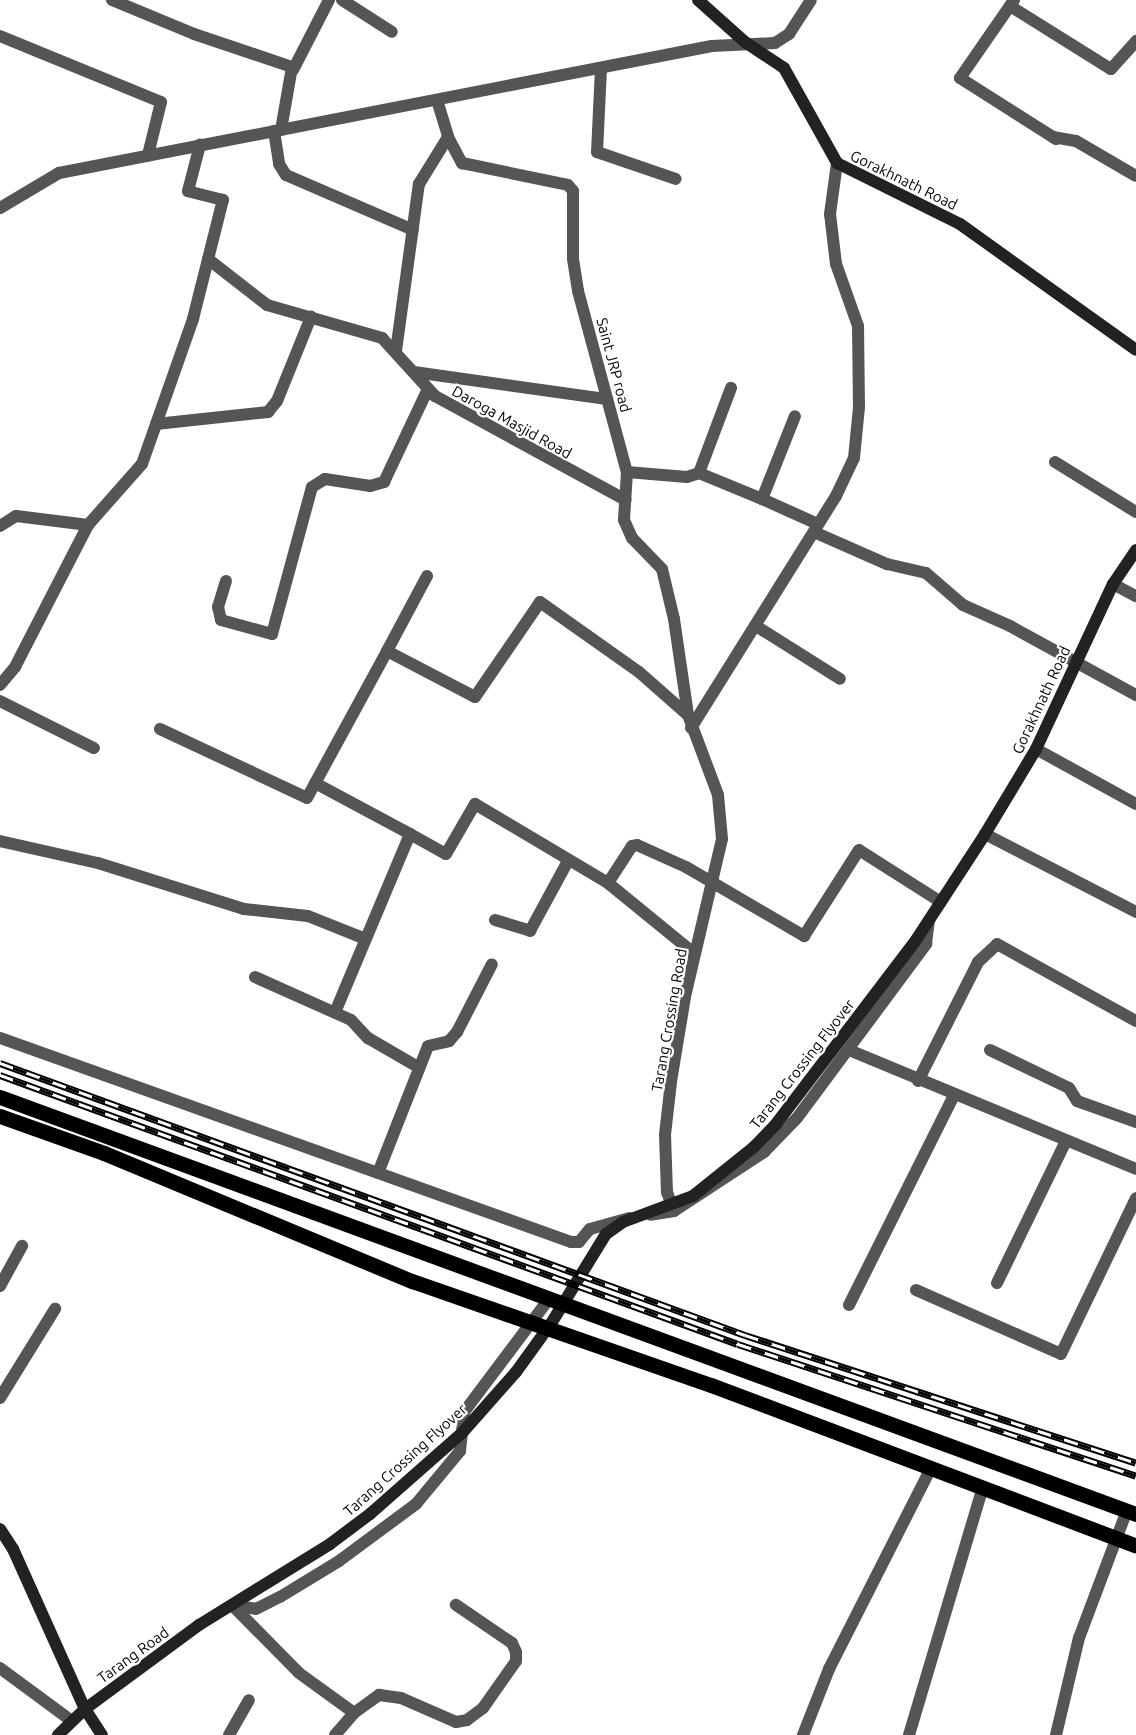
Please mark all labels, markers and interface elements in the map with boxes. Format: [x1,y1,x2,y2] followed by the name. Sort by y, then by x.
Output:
[847,146,961,214] street label: Gorakhnath Road
[593,316,635,414] street label: Saint JRP road
[449,382,575,462] street label: Daroga Masjid Road
[1008,643,1074,757] street label: Gorakhnath Road
[648,947,690,1093] street label: Tarang Crossing Road
[746,996,858,1132] street label: Tarang Crossing Flyover
[340,1400,470,1520] street label: Tarang Crossing Flyover
[94,1623,172,1687] street label: Tarang Road

